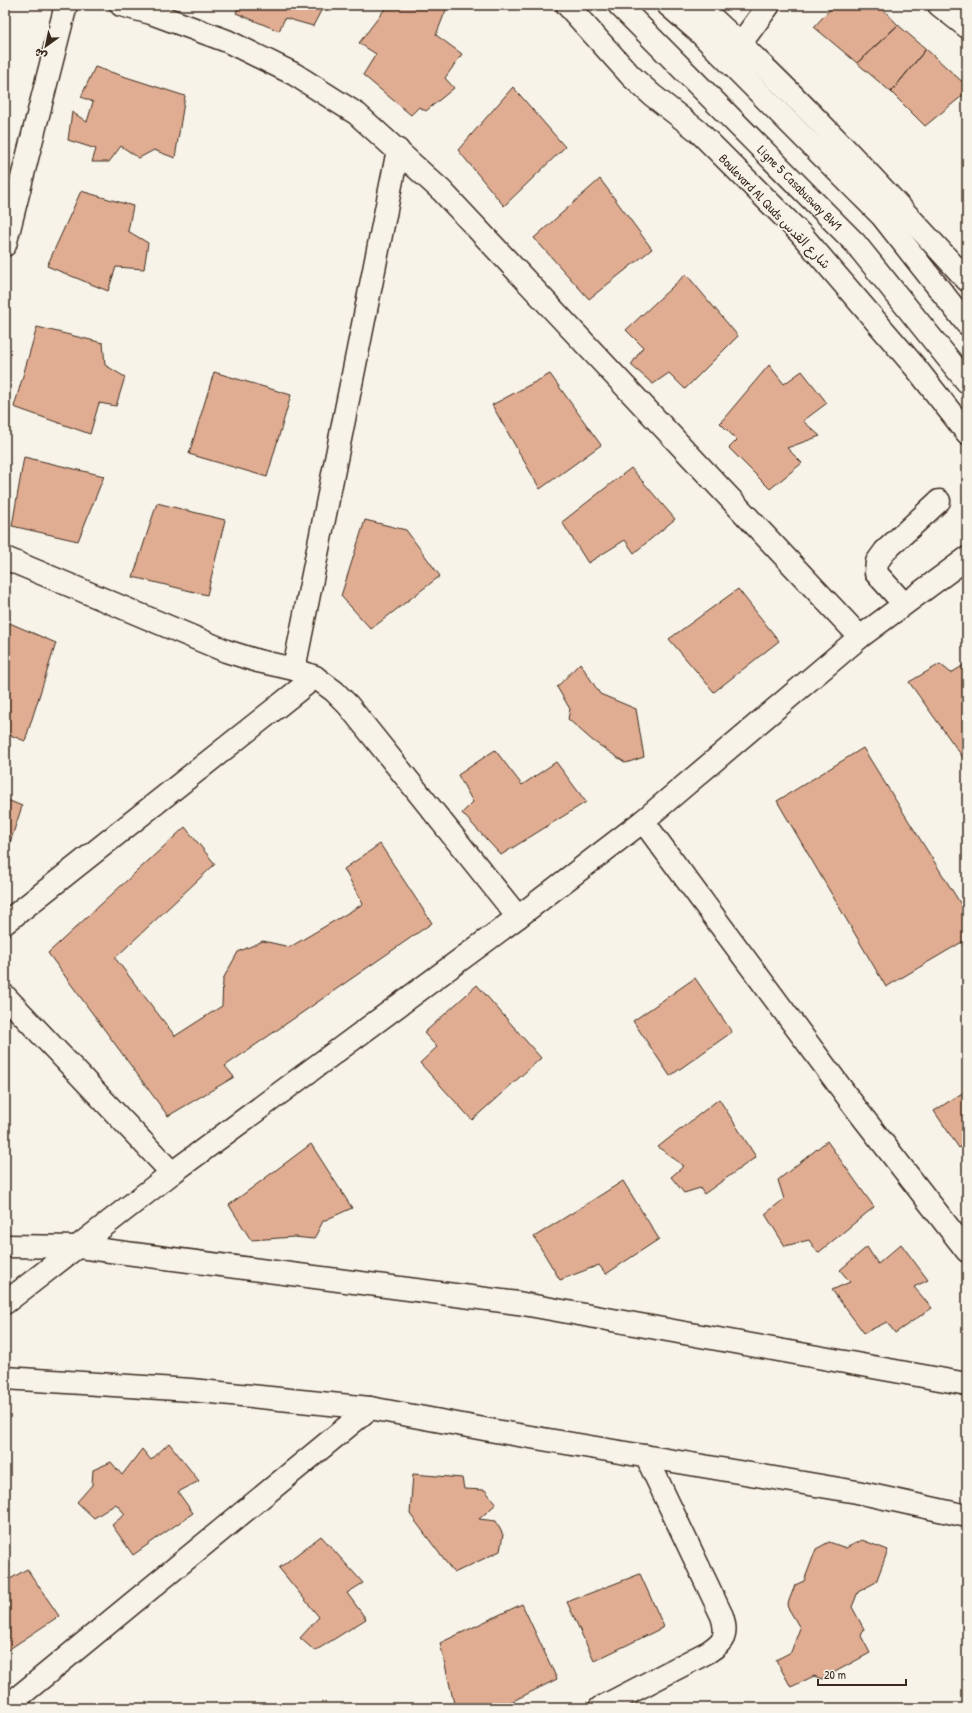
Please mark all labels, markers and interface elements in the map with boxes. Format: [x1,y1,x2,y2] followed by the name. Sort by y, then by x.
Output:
[26,26,66,66] north arrow
[32,45,49,64] text: ش
[754,141,846,234] street label: Ligne 5 Casabusway BW1
[714,149,835,273] street label: Boulevard Al Quds شارع القدس
[818,1661,906,1687] scale bar
[824,1666,846,1683] text: 20 m

